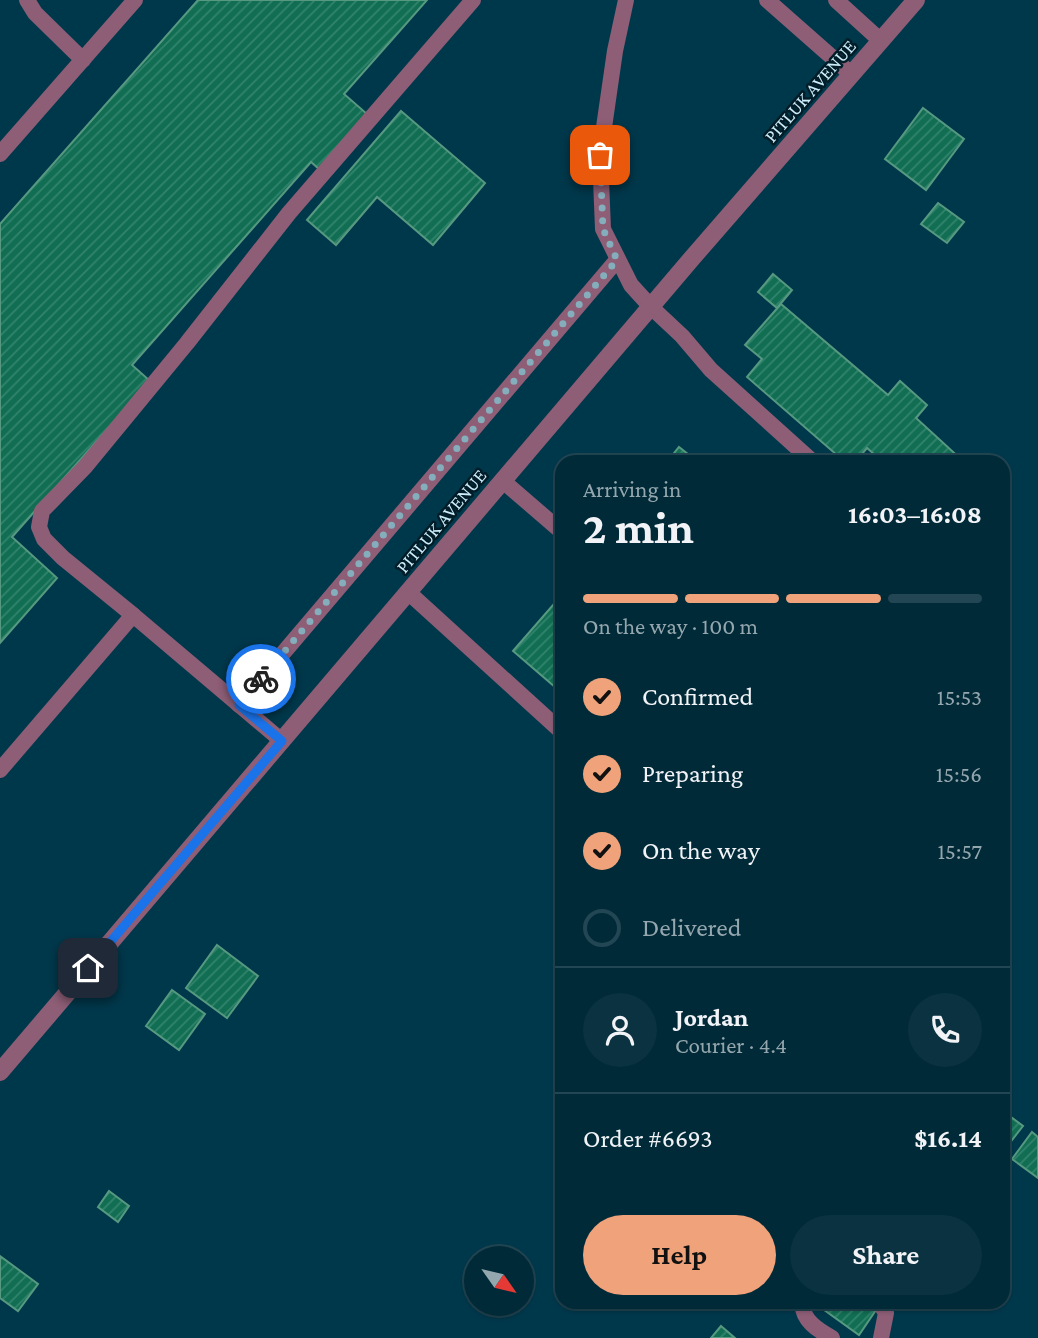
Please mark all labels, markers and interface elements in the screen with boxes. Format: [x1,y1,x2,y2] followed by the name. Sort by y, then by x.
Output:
[760,36,860,146] street label: PITLUK AVENUE
[570,125,630,185] pin
[581,136,619,174] icon: bag
[392,465,490,577] street label: PITLUK AVENUE
[583,476,681,502] text: Arriving in
[848,500,982,529] text: 16:03–16:08
[583,502,694,553] text: 2 min
[583,613,758,639] text: On the way · 100 m
[226,644,296,714] courier
[242,660,280,698] icon: bike
[583,678,621,716] icon: check
[642,682,753,711] text: Confirmed
[937,684,982,710] text: 15:53
[583,755,621,793] icon: check
[642,759,743,788] text: Preparing
[936,761,982,787] text: 15:56
[583,832,621,870] icon: check
[642,836,760,865] text: On the way
[937,838,982,864] text: 15:57
[642,913,741,942] text: Delivered
[58,938,118,998] pin
[69,949,107,987] icon: home
[583,993,657,1067] button: person
[908,993,982,1067] button: phone
[675,1003,749,1032] text: Jordan
[675,1032,787,1058] text: Courier · 4.4
[583,1124,713,1153] text: Order #6693
[914,1124,982,1153] text: $16.14
[583,1215,776,1295] button: Help
[790,1215,982,1295] button: Share
[464,1246,534,1316] north arrow
[464,1246,534,1316] map controls

